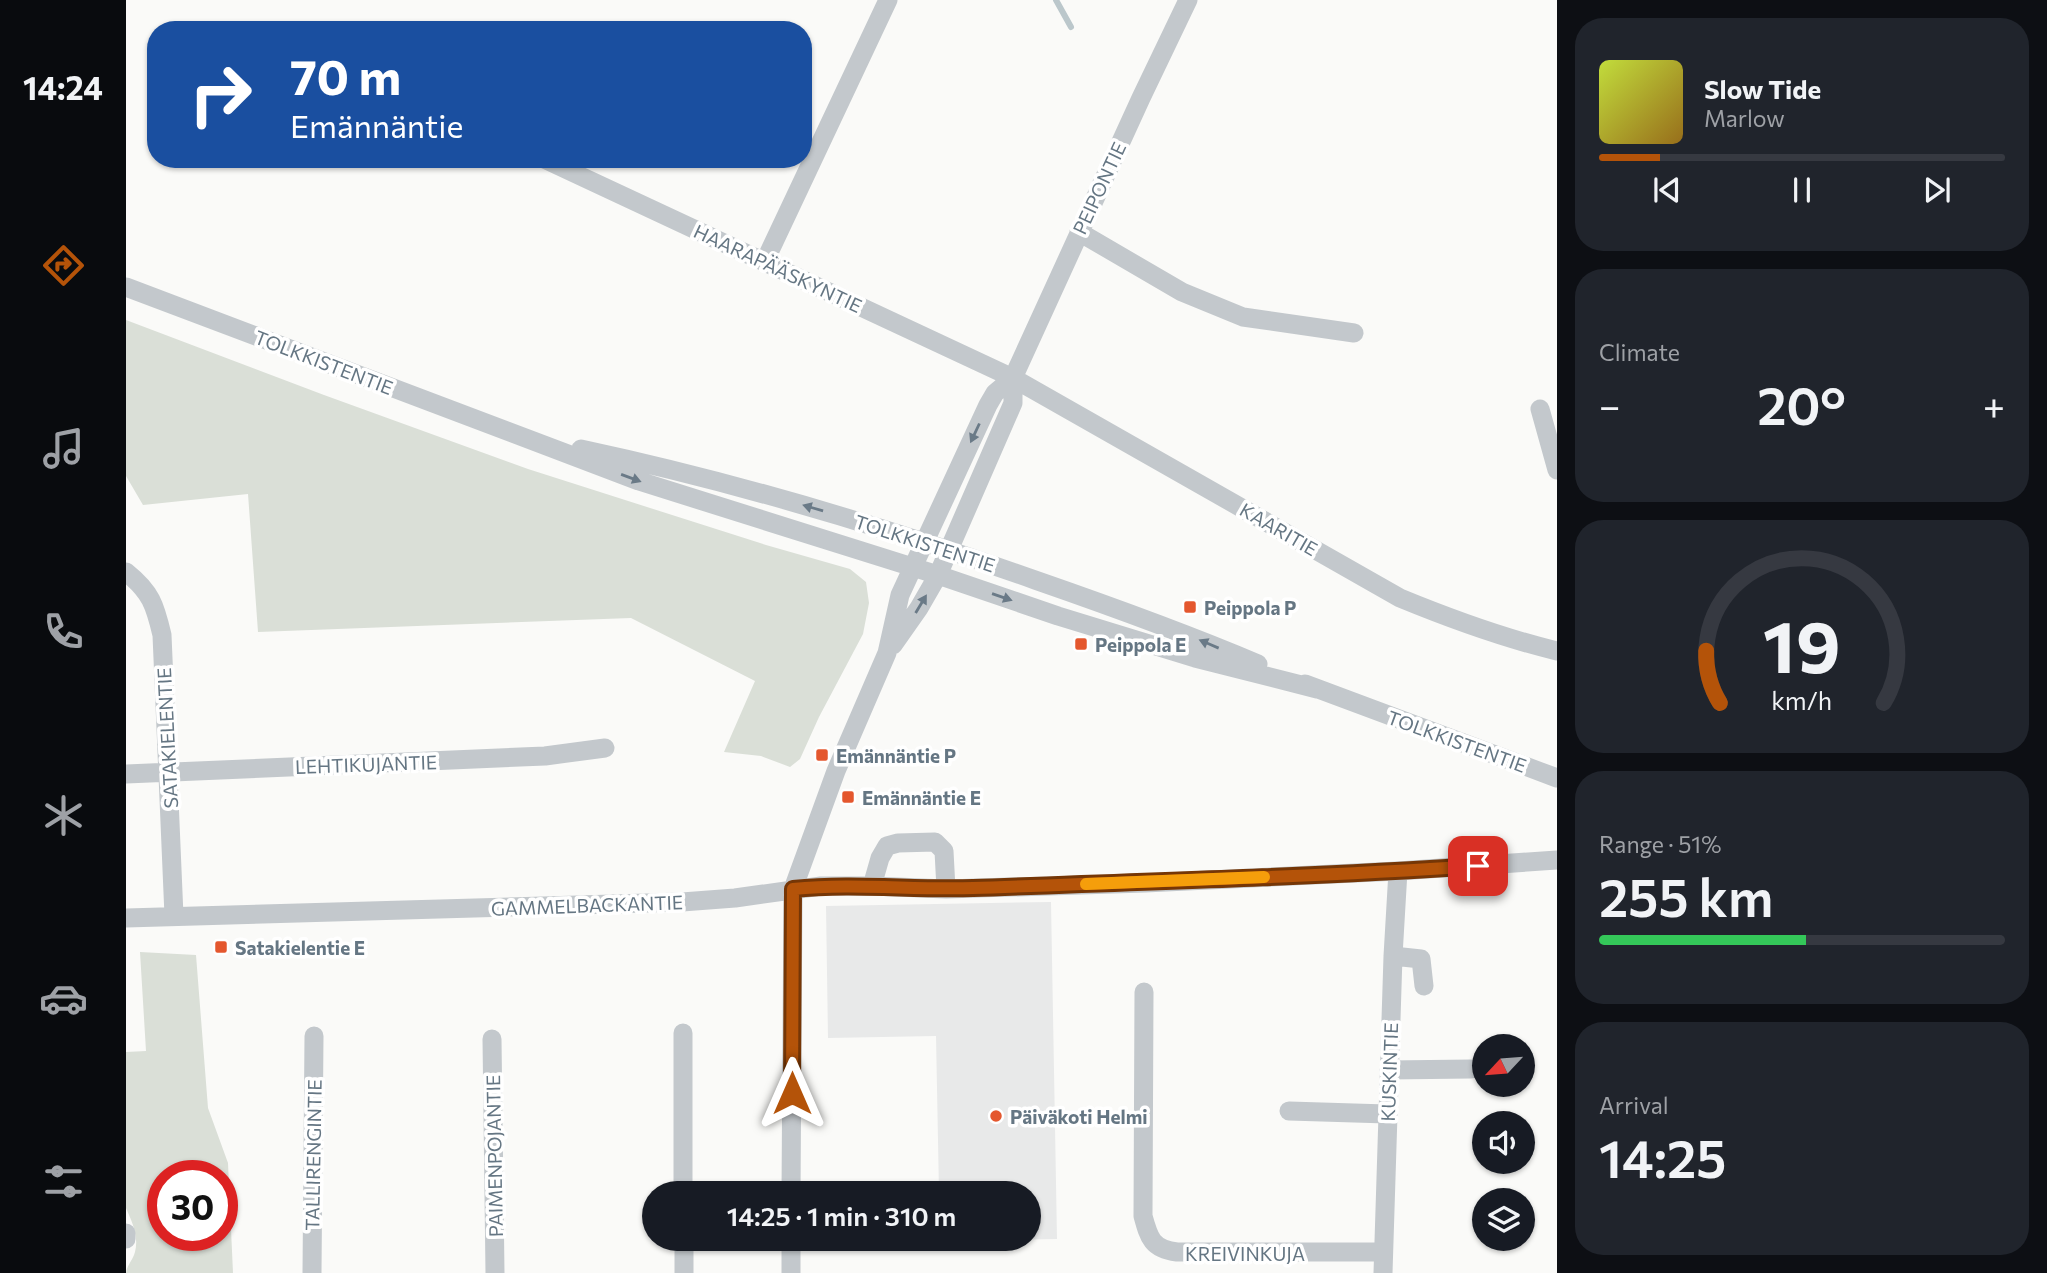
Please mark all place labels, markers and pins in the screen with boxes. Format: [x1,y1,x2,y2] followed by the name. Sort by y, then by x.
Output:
[1204,596,1296,619] place label: Peippola P
[1182,599,1198,615] marker: Peippola P
[1095,633,1186,656] place label: Peippola E
[1073,636,1089,652] marker: Peippola E
[836,744,956,767] place label: Emännäntie P
[814,747,830,763] marker: Emännäntie P
[862,786,981,809] place label: Emännäntie E
[840,789,856,805] marker: Emännäntie E
[1448,836,1508,896] pin
[235,936,365,959] place label: Satakielentie E
[213,939,229,955] marker: Satakielentie E
[1010,1105,1148,1128] place label: Päiväkoti Helmi
[988,1108,1004,1124] marker: Päiväkoti Helmi

